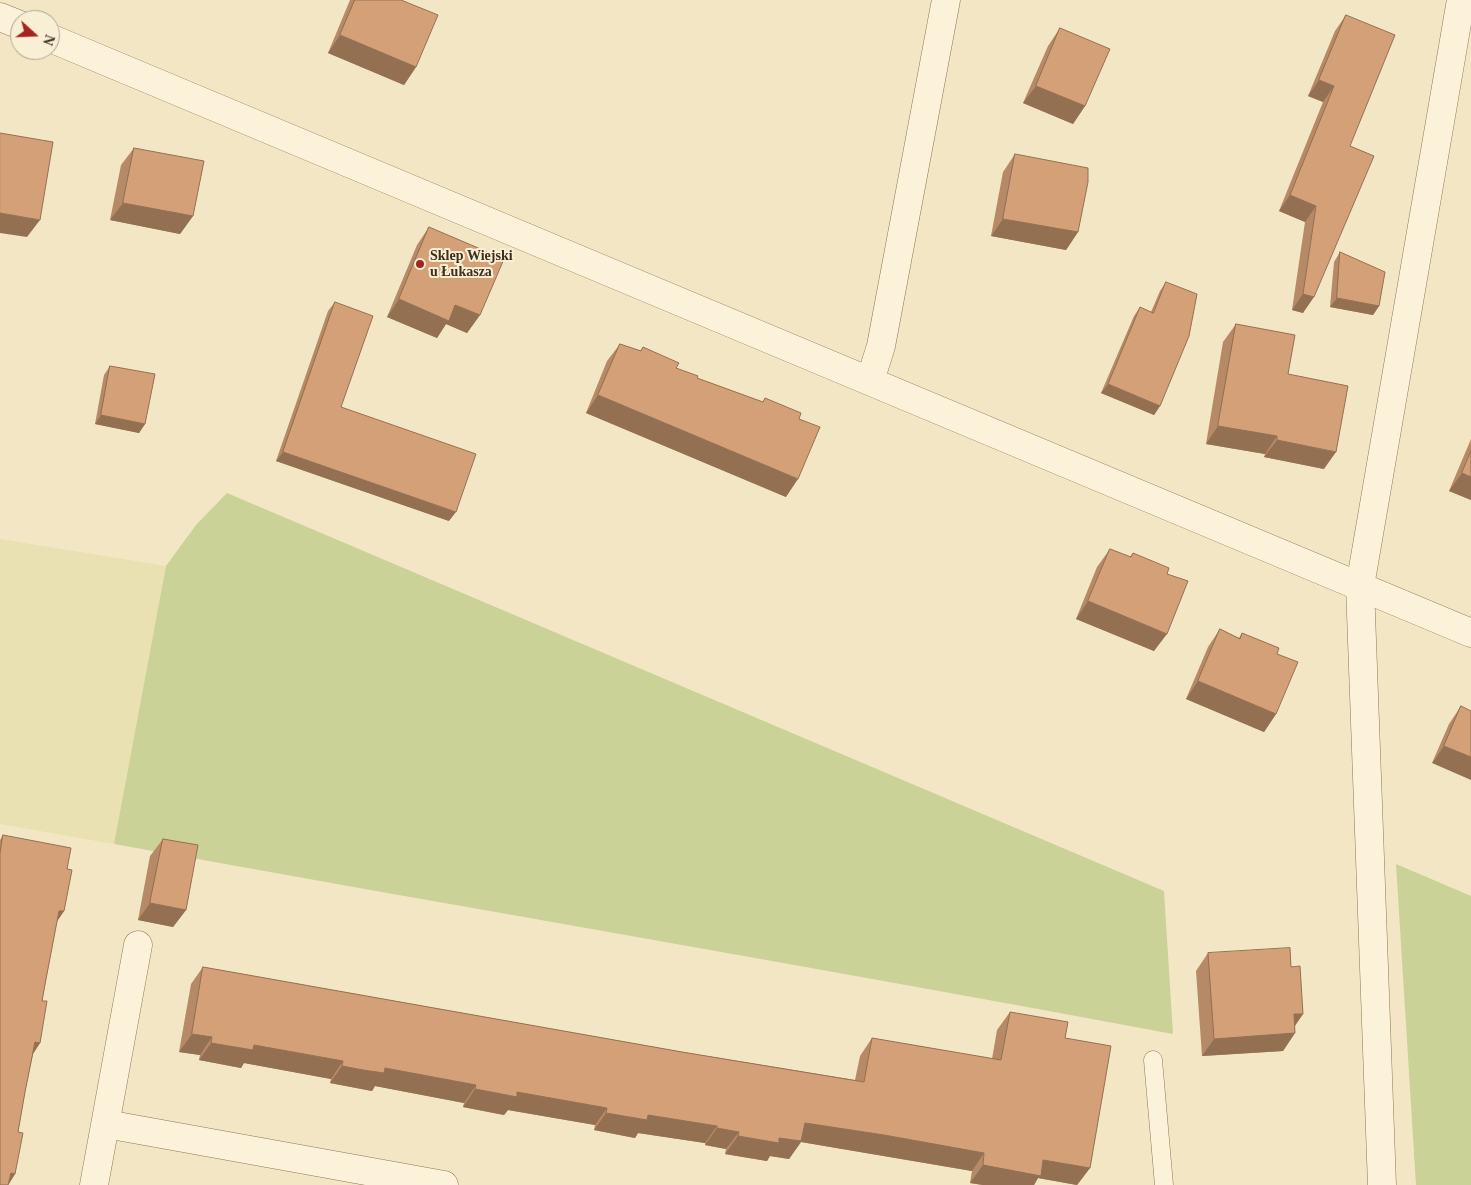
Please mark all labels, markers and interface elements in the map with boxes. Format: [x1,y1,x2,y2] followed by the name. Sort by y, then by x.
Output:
[10,10,60,60] north arrow
[40,33,57,47] text: N
[430,248,513,280] place label: Sklep Wiejski u Łukasza
[414,258,426,270] marker: Sklep Wiejski u Łukasza

